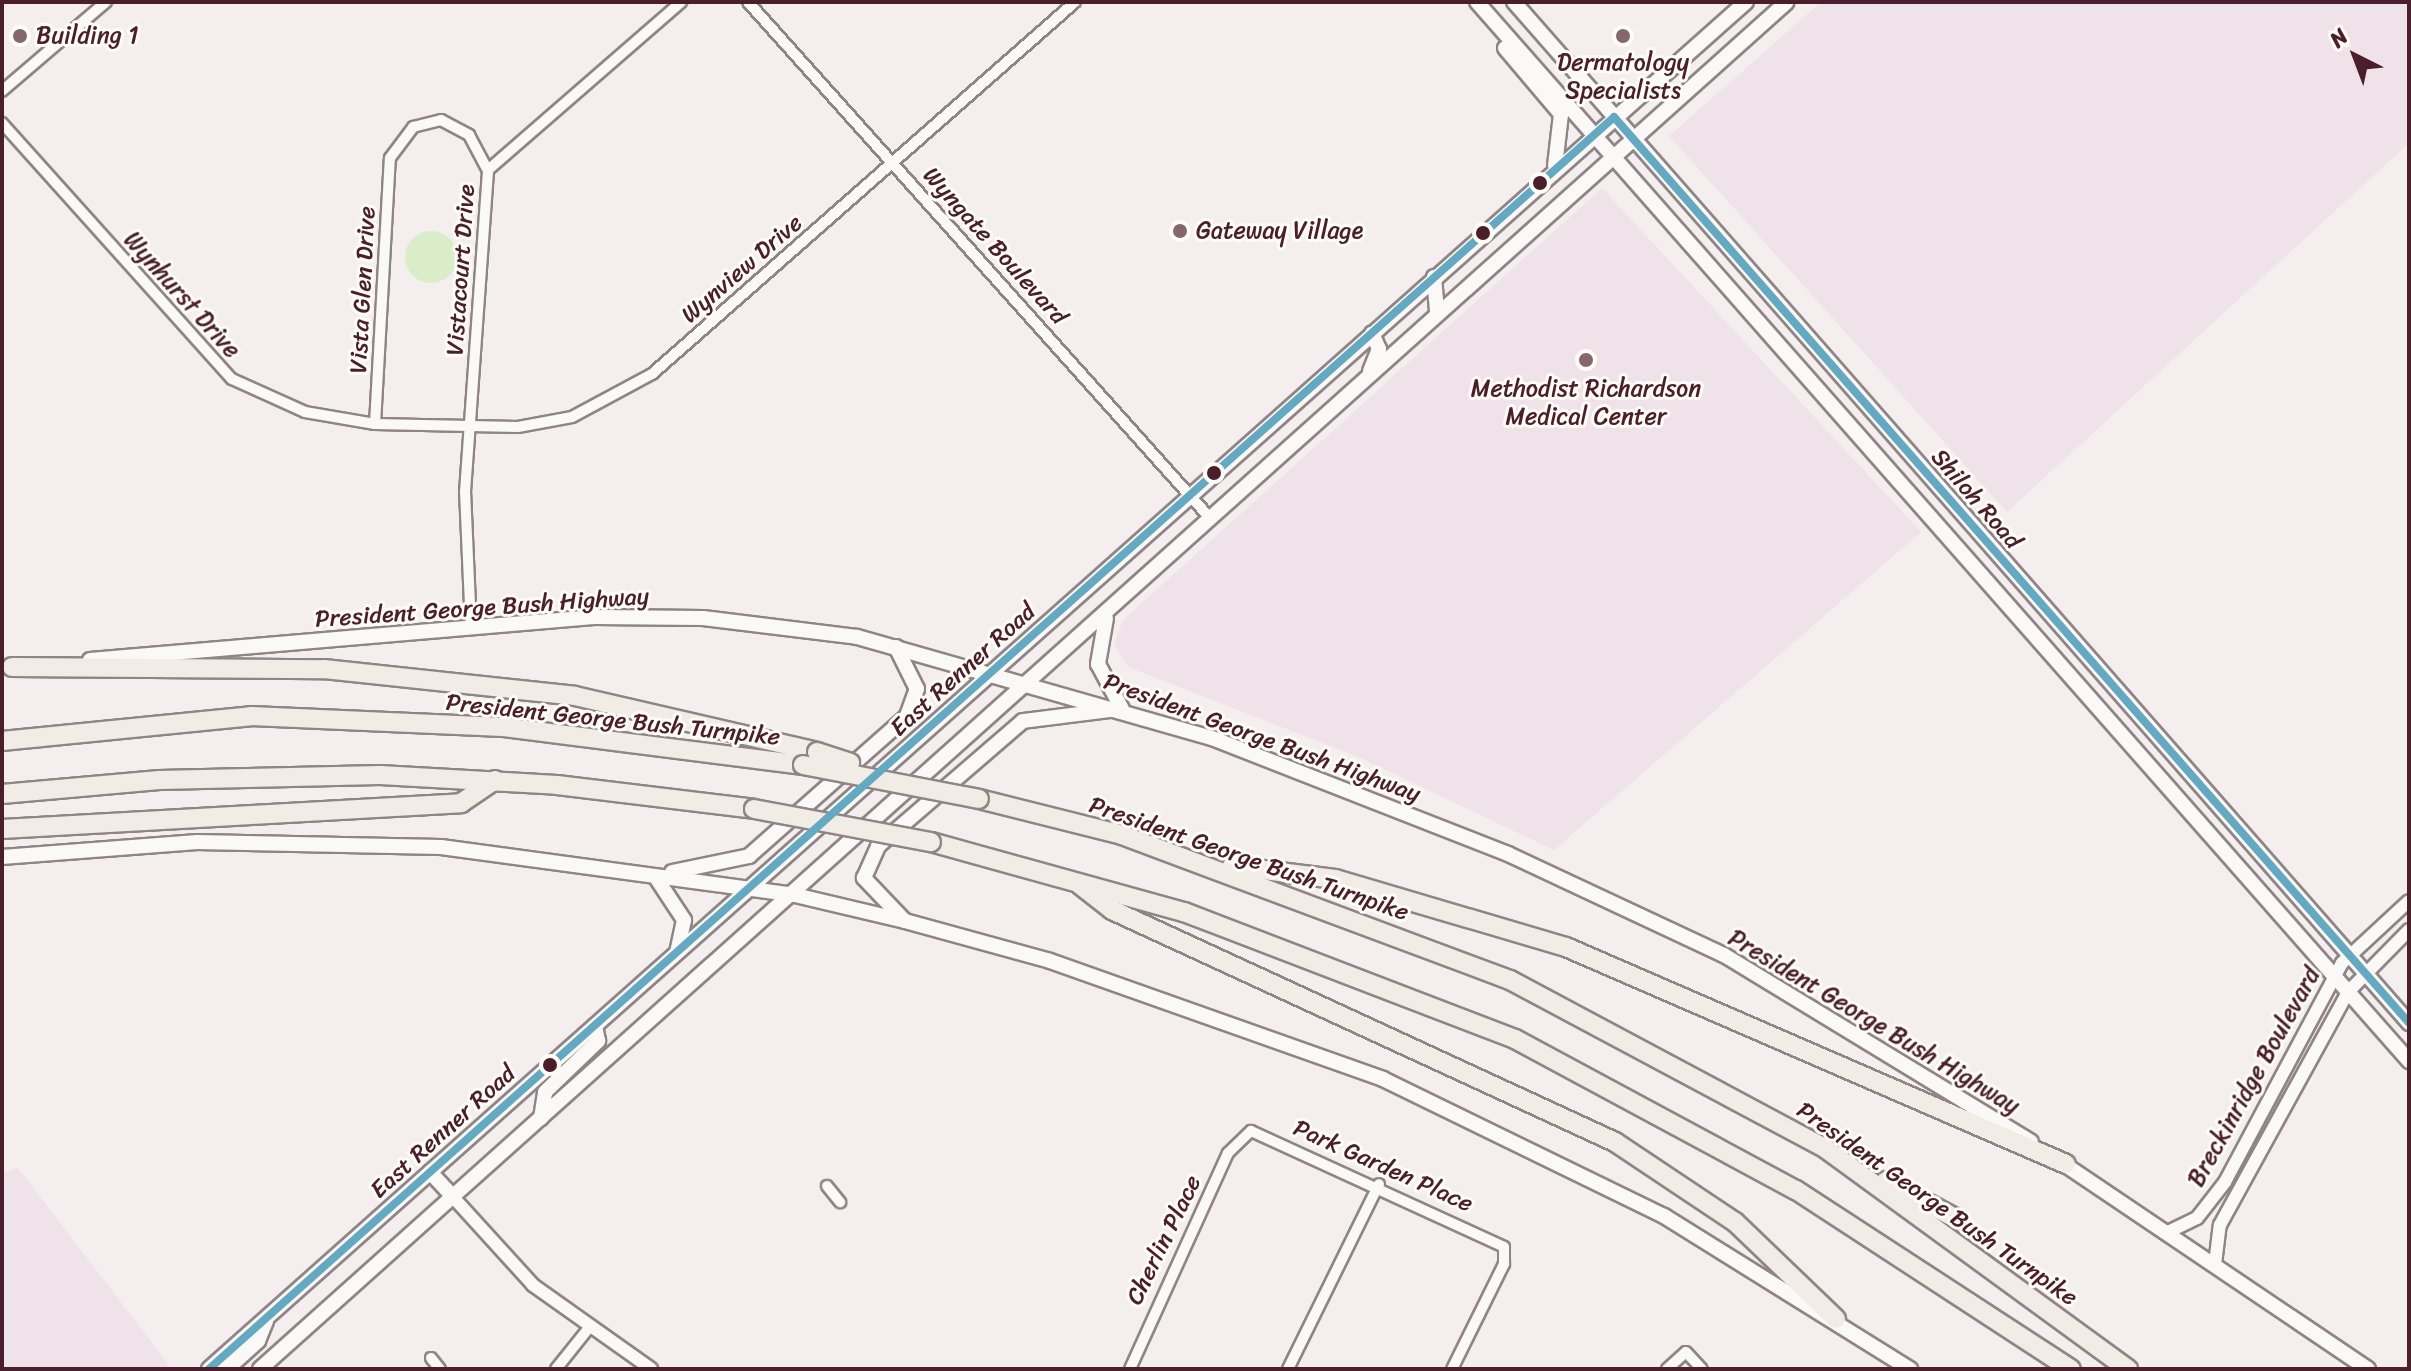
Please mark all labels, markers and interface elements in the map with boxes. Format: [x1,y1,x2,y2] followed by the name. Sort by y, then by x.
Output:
[2315,16,2395,96] north arrow
[2320,18,2357,57] text: N
[36,22,138,50] place label: Building 1
[11,27,29,45] marker: Building 1
[1614,27,1632,45] marker: Dermatology Specialists
[1557,49,1689,105] place label: Dermatology Specialists
[917,162,1073,330] street label: Wyngate Boulevard
[1532,175,1548,191] unlabelled marker
[441,183,481,357] street label: Vistacourt Drive
[344,205,382,375] street label: Vista Glen Drive
[676,209,808,329] street label: Wynview Drive
[1196,217,1363,245] place label: Gateway Village
[1171,222,1189,240] marker: Gateway Village
[1475,225,1491,241] unlabelled marker
[118,226,246,364] street label: Wynhurst Drive
[1575,349,1597,371] marker: Methodist Richardson Medical Center
[1471,375,1701,431] place label: Methodist Richardson Medical Center
[1925,443,2027,555] street label: Shiloh Road
[1206,465,1222,481] unlabelled marker
[314,582,650,634] street label: President George Bush Highway
[884,597,1042,743] street label: East Renner Road
[1100,667,1424,809] street label: President George Bush Highway
[444,688,782,752] street label: President George Bush Turnpike
[1086,791,1412,927] street label: President George Bush Turnpike
[1723,923,2025,1121] street label: President George Bush Highway
[2182,963,2326,1191] street label: Breckinridge Boulevard
[542,1057,558,1073] unlabelled marker
[364,1059,522,1205] street label: East Renner Road
[1791,1096,2083,1312] street label: President George Bush Turnpike
[1288,1113,1478,1219] street label: Park Garden Place
[1120,1171,1208,1309] street label: Cherlin Place

